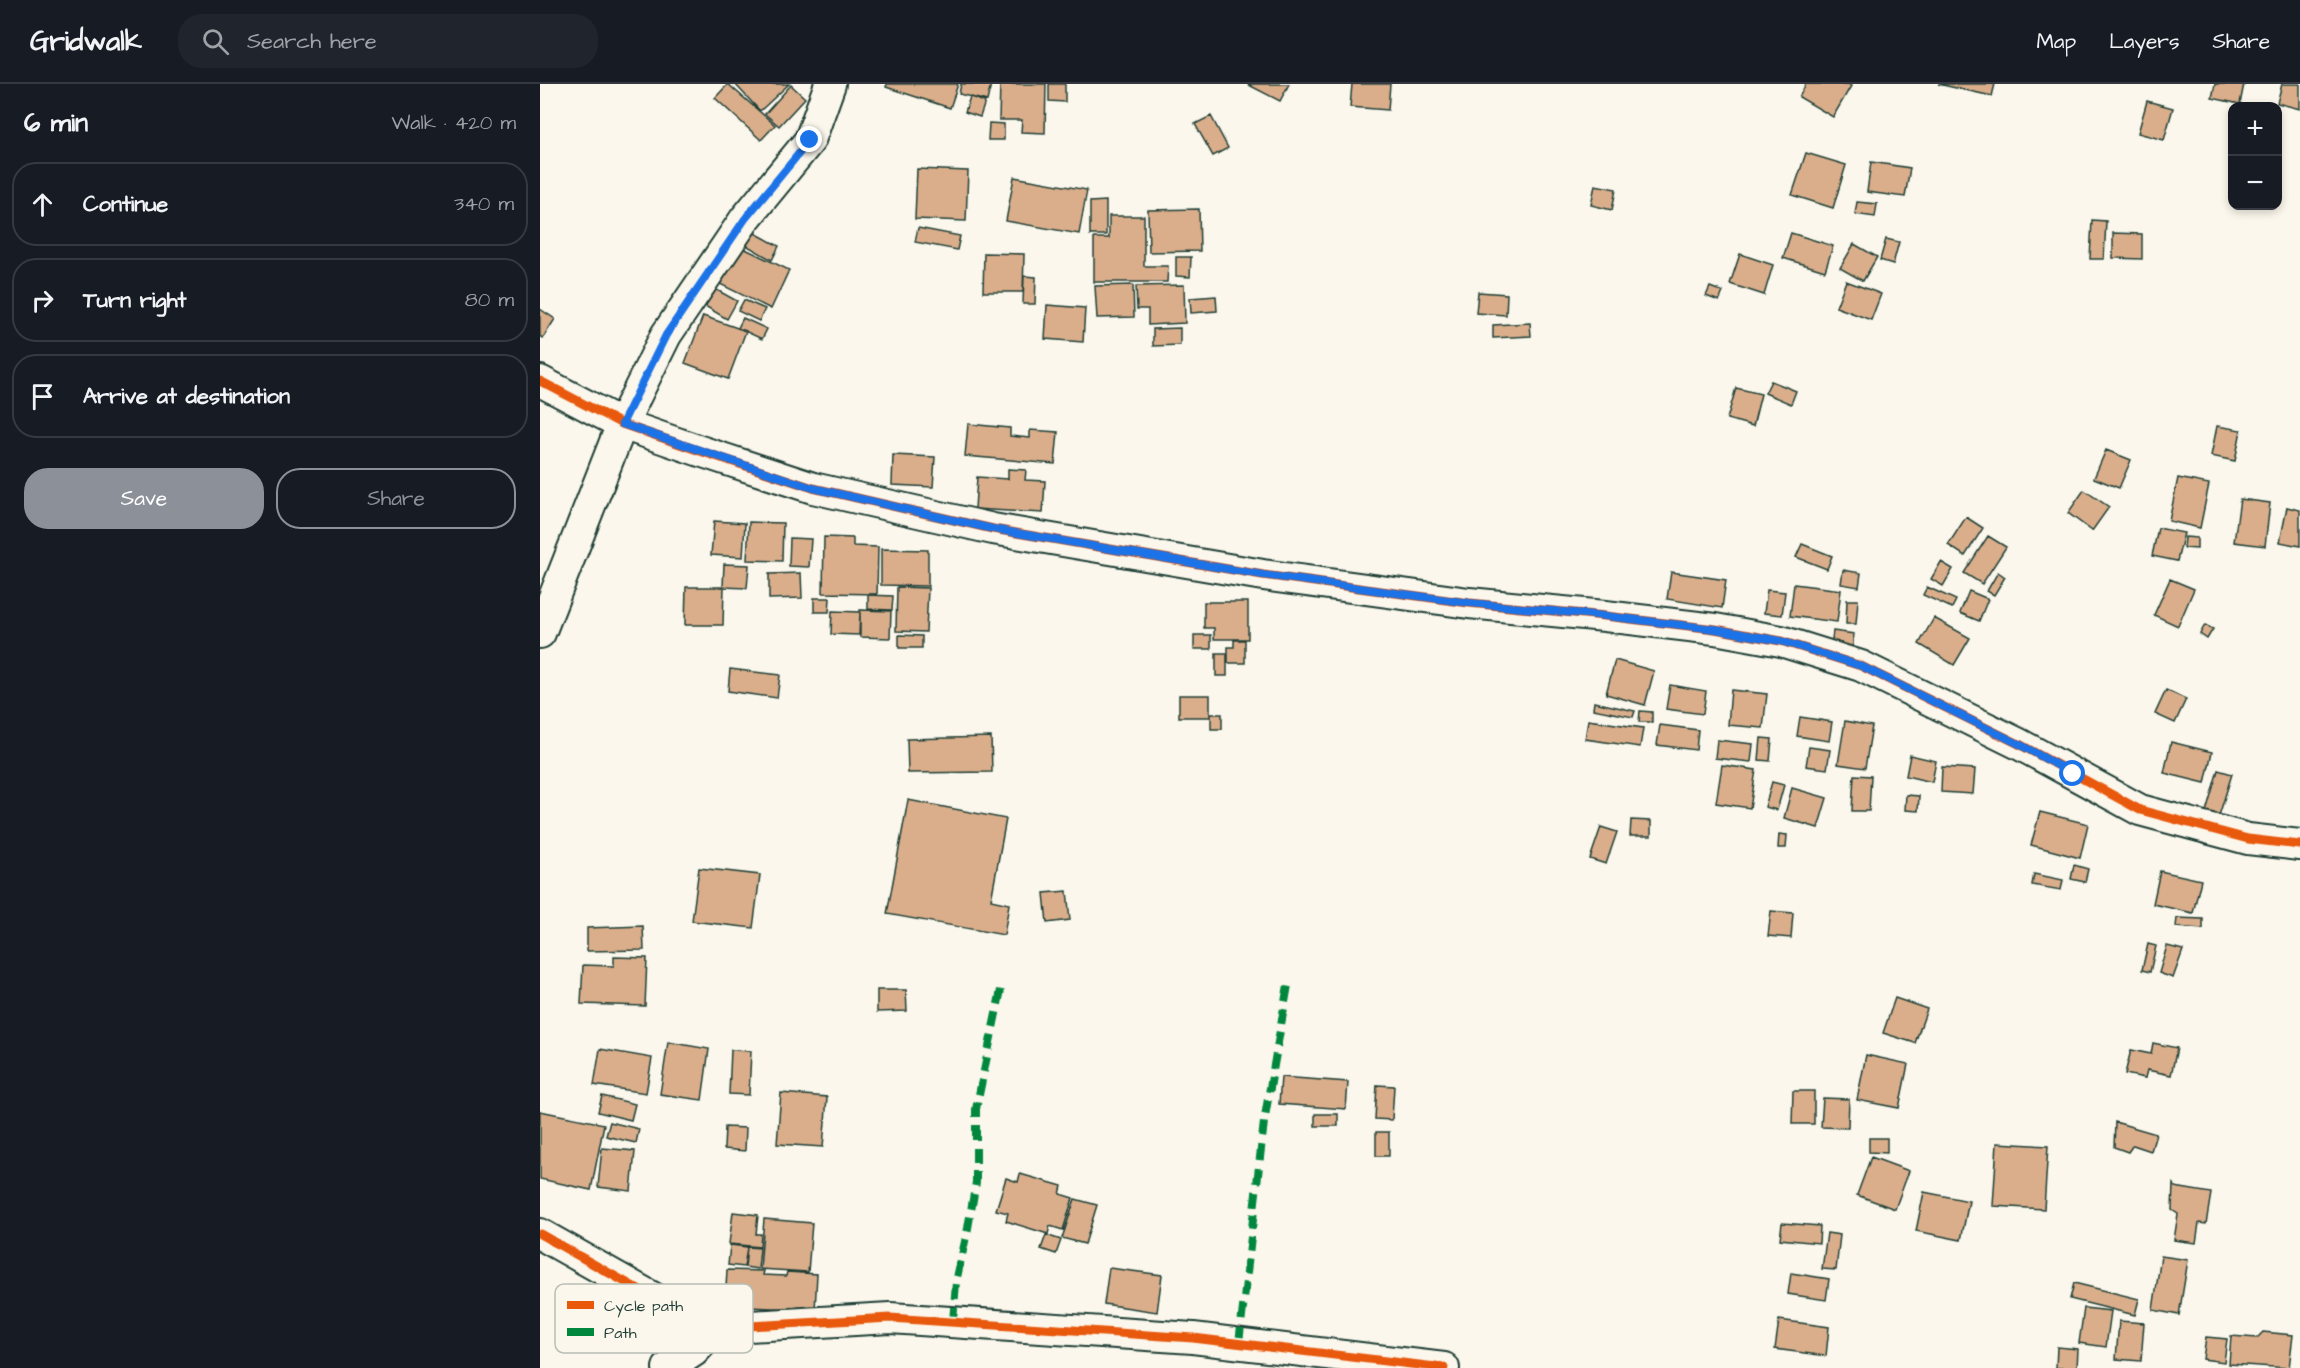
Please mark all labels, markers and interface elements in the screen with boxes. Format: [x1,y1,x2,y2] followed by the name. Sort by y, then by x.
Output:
[178,14,598,68] search box
[30,22,142,61] text: Gridwalk
[199,25,232,58] icon: search
[247,26,377,57] text: Search here
[2036,27,2076,56] text: Map
[2109,27,2179,56] text: Layers
[2212,27,2270,56] text: Share
[2228,102,2282,210] map controls
[2228,102,2282,156] button: +
[24,105,88,141] text: 6 min
[392,109,516,137] text: Walk · 420 m
[796,126,822,152] route end
[2228,156,2282,210] button: −
[26,188,59,221] icon: ahead
[83,189,168,220] text: Continue
[454,190,514,218] text: 340 m
[26,284,59,317] icon: right
[83,285,186,316] text: Turn right
[465,286,514,314] text: 80 m
[26,380,59,413] icon: arrive
[83,381,290,412] text: Arrive at destination
[24,468,264,529] button: Save
[276,468,516,529] button: Share
[2059,760,2085,786] route start
[555,1284,753,1353] legend
[604,1295,683,1318] text: Cycle path
[604,1322,637,1344] text: Path

